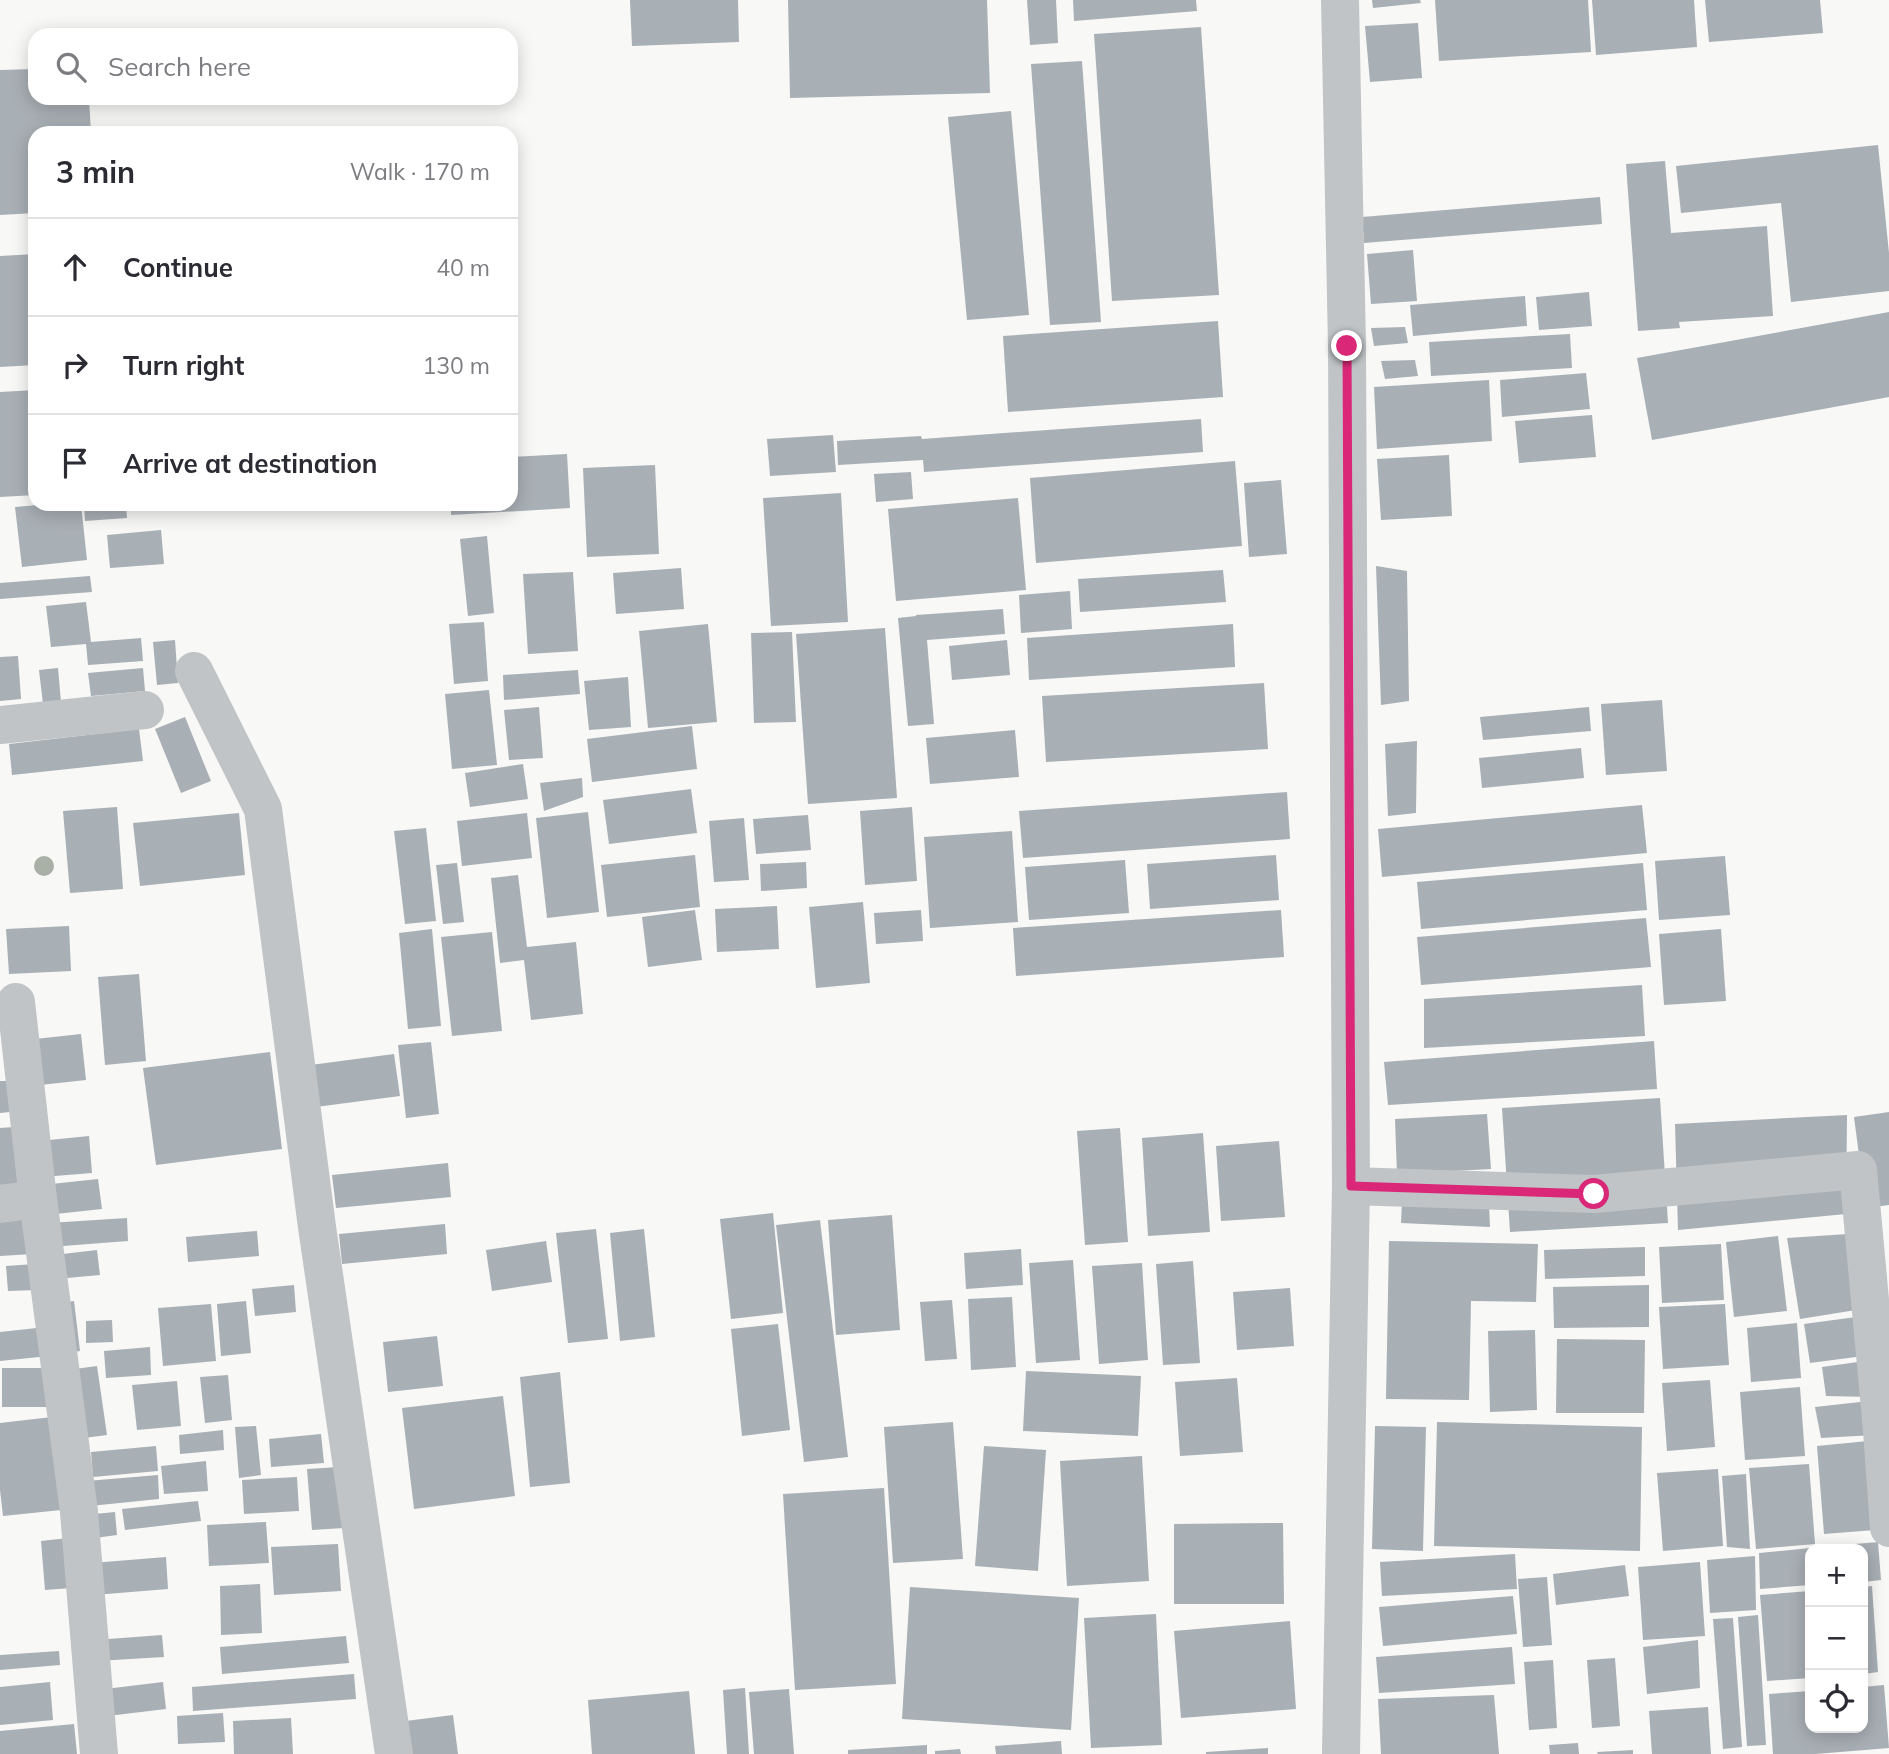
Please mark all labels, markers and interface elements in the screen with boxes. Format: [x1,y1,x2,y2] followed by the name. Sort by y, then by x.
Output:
[28,28,518,105] search box
[52,48,90,86] icon: search
[108,50,251,83] text: Search here
[56,153,135,191] text: 3 min
[350,157,490,186] text: Walk · 170 m
[56,248,94,286] icon: ahead
[123,251,233,284] text: Continue
[436,253,490,282] text: 40 m
[1331,330,1362,361] route end
[56,346,94,384] icon: right
[123,349,244,382] text: Turn right
[422,351,490,380] text: 130 m
[56,444,94,482] icon: arrive
[123,447,378,480] text: Arrive at destination
[1578,1178,1609,1209] route start
[1805,1544,1868,1733] map controls
[1805,1544,1868,1607] button: +
[1805,1607,1868,1670] button: −
[1805,1670,1868,1733] button: locate

